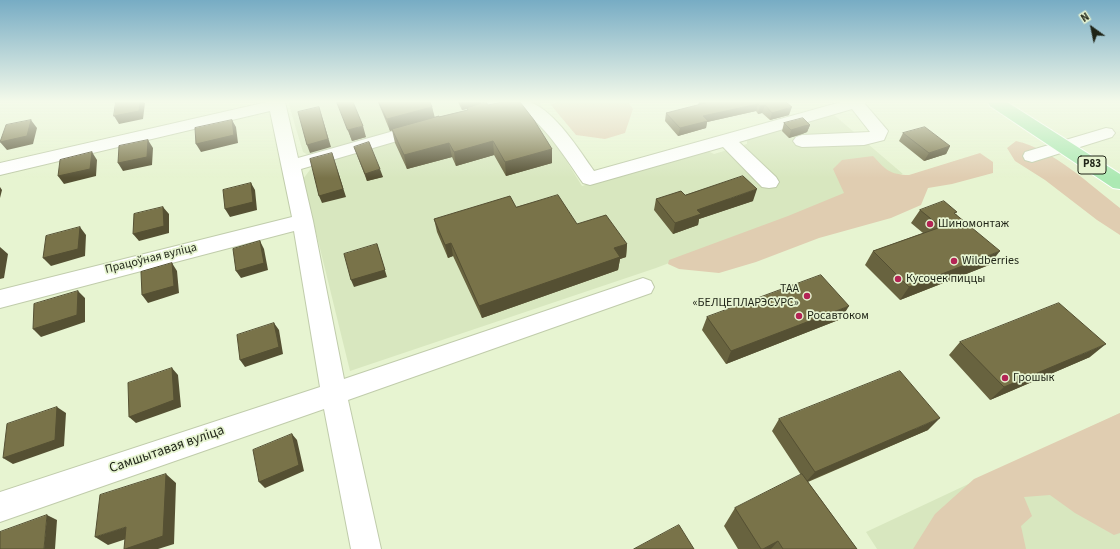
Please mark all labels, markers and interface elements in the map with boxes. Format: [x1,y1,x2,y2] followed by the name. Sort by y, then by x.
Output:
[1072,8,1112,48] north arrow
[1078,9,1092,26] text: N
[1078,156,1106,174] road number: Р83
[938,217,1009,231] place label: Шиномонтаж
[925,219,935,229] marker: Шиномонтаж
[104,241,198,277] street label: Працоўная вуліца
[962,254,1019,268] place label: Wildberries
[949,256,959,266] marker: Wildberries
[906,272,985,286] place label: Кусочек пиццы
[893,274,903,284] marker: Кусочек пиццы
[692,282,799,310] place label: ТАА «БЕЛЦЕПЛАРЭСУРС»
[802,291,812,301] marker: ТАА «БЕЛЦЕПЛАРЭСУРС»
[807,309,869,323] place label: Росавтоком
[794,311,804,321] marker: Росавтоком
[1013,371,1054,385] place label: Грошык
[1000,373,1010,383] marker: Грошык
[107,422,227,478] street label: Самшытавая вуліца

